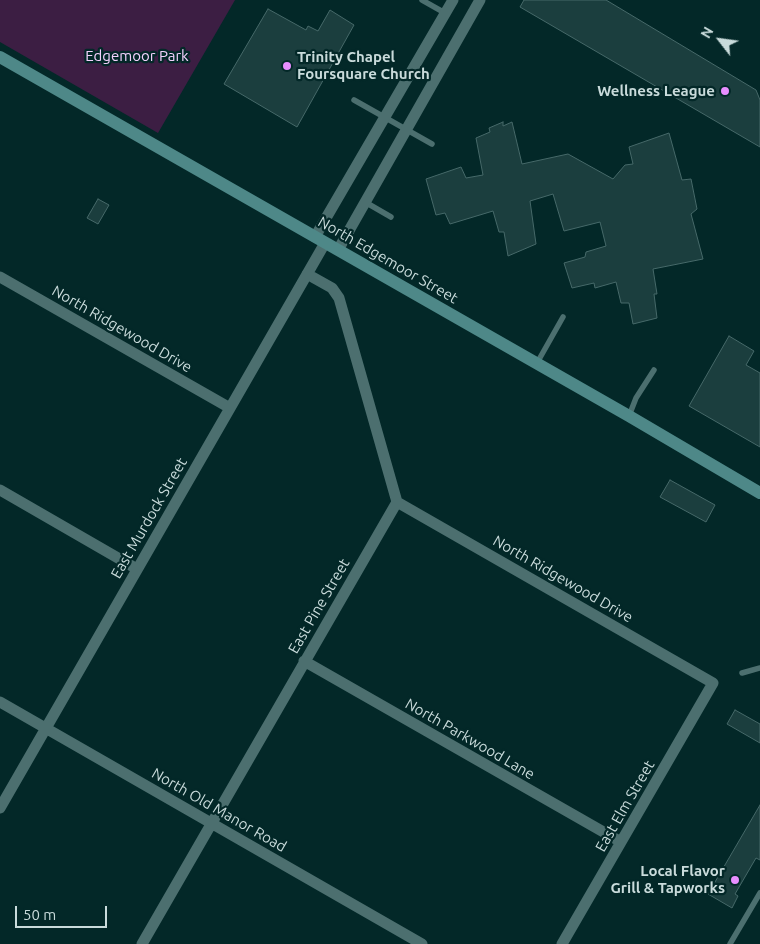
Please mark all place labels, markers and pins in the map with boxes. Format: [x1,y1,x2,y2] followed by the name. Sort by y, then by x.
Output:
[297,48,430,83] place label: Trinity Chapel Foursquare Church
[281,60,293,72] marker: Trinity Chapel Foursquare Church
[597,82,715,100] place label: Wellness League
[719,85,731,97] marker: Wellness League
[610,862,725,897] place label: Local Flavor Grill & Tapworks
[729,874,741,886] marker: Local Flavor Grill & Tapworks

